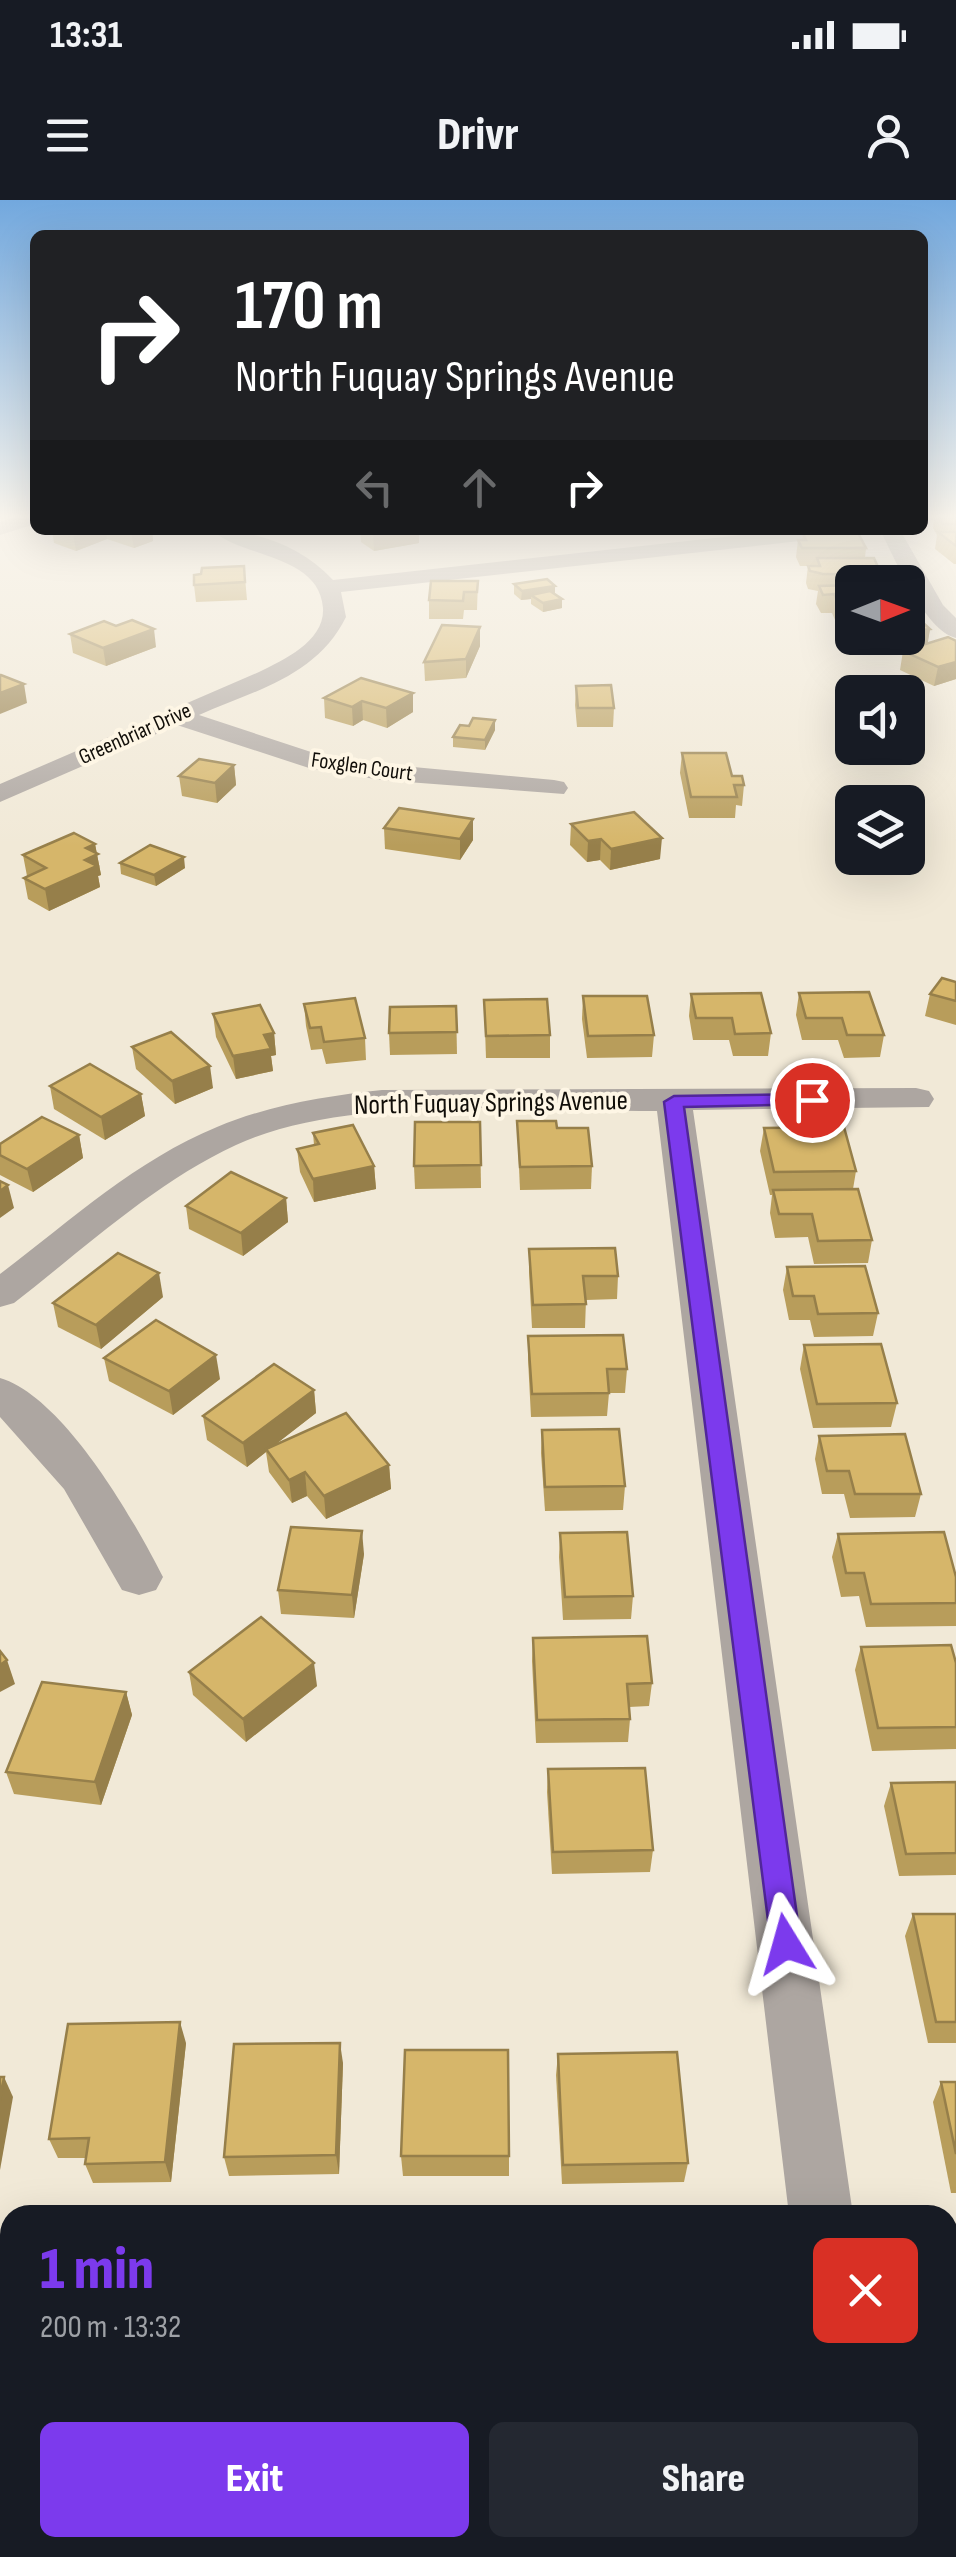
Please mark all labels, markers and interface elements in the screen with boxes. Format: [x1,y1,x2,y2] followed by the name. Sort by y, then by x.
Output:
[50,13,122,58] text: 13:31
[40,108,95,163] icon: menu
[437,108,519,163] text: Drivr
[861,108,916,163] icon: person
[235,265,383,349] text: 170 m
[70,270,200,400] icon: right
[235,350,675,405] text: North Fuquay Springs Avenue
[347,460,402,515] icon: left
[452,460,507,515] icon: ahead
[557,460,612,515] icon: right
[835,565,925,655] north arrow
[835,565,925,875] map controls
[835,675,925,765] button: sound
[75,697,195,771] street label: Greenbriar Drive
[310,747,415,788] street label: Foxglen Court
[835,785,925,875] button: layers
[770,1058,855,1143] pin
[785,1073,840,1128] icon: arrive
[354,1084,628,1122] street label: North Fuquay Springs Avenue
[734,1892,838,1996] position arrow
[40,2234,154,2306] text: 1 min
[813,2238,918,2343] button: close
[40,2308,181,2347] text: 200 m · 13:32
[40,2422,469,2537] button: Exit
[489,2422,918,2537] button: Share

